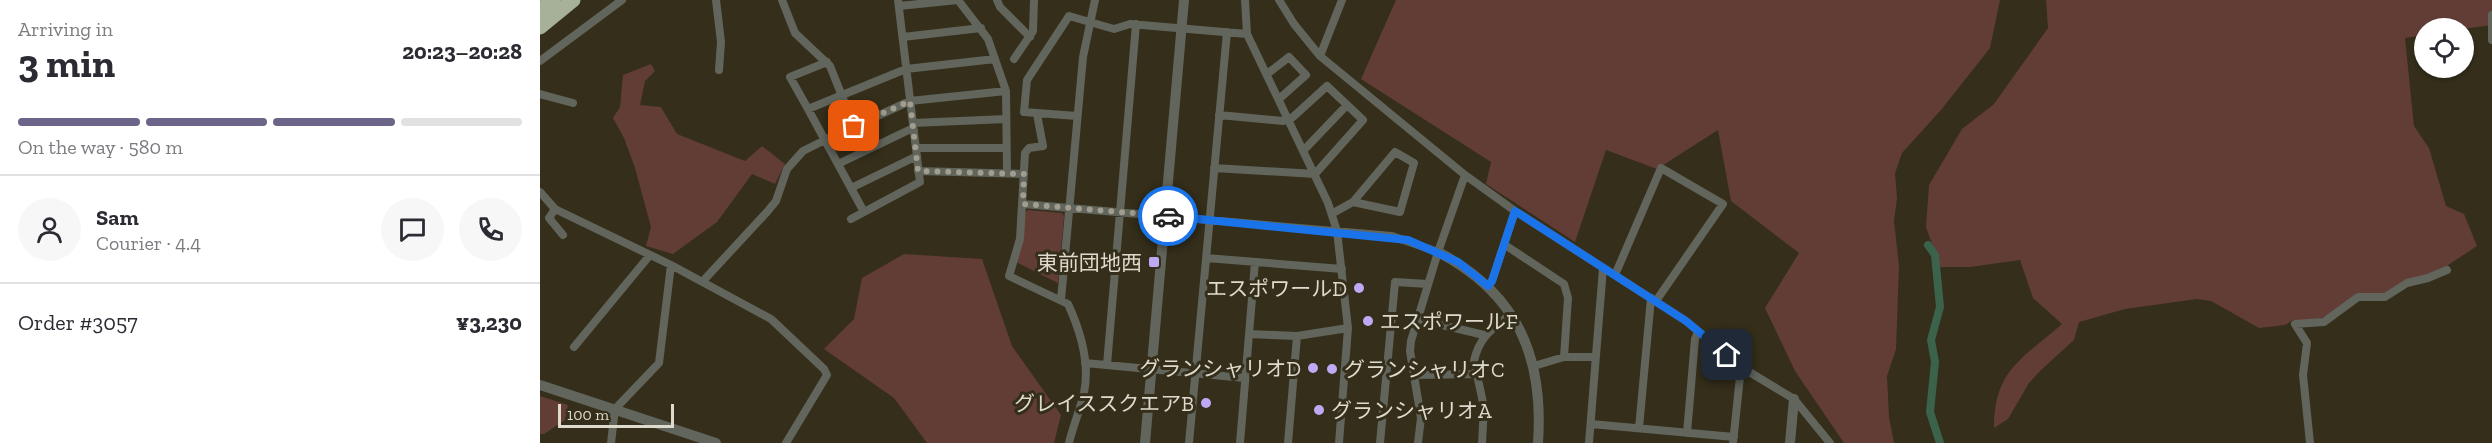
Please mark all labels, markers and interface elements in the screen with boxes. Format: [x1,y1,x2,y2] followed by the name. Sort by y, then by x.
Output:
[18,17,113,41] text: Arriving in
[2414,18,2474,78] map controls
[2414,18,2474,78] button: locate
[402,38,522,65] text: 20:23–20:28
[18,40,115,87] text: 3 min
[828,100,879,151] pin
[837,109,870,142] icon: bag
[18,135,183,159] text: On the way · 580 m
[1138,186,1198,246] courier
[18,198,81,261] button: person
[381,198,444,261] button: chat
[459,198,522,261] button: phone
[1152,200,1185,233] icon: car
[96,204,139,231] text: Sam
[96,231,201,255] text: Courier · 4.4
[1037,250,1142,275] place label: 東前団地西
[1147,255,1161,269] marker: 東前団地西
[1206,276,1347,301] place label: エスポワールD
[1352,281,1366,295] marker: エスポワールD
[18,309,138,336] text: Order #3057
[456,309,522,336] text: ¥3,230
[1380,309,1518,334] place label: エスポワールF
[1361,314,1375,328] marker: エスポワールF
[1701,329,1752,380] pin
[1710,338,1743,371] icon: home
[1139,356,1301,381] place label: グランシャリオD
[1344,357,1505,382] place label: グランシャリオC
[1306,361,1320,375] marker: グランシャリオD
[1325,362,1339,376] marker: グランシャリオC
[1014,391,1194,416] place label: グレイススクエアB
[1199,396,1213,410] marker: グレイススクエアB
[1331,398,1492,423] place label: グランシャリオA
[558,401,674,428] scale bar
[1312,403,1326,417] marker: グランシャリオA
[567,405,609,424] text: 100 m

